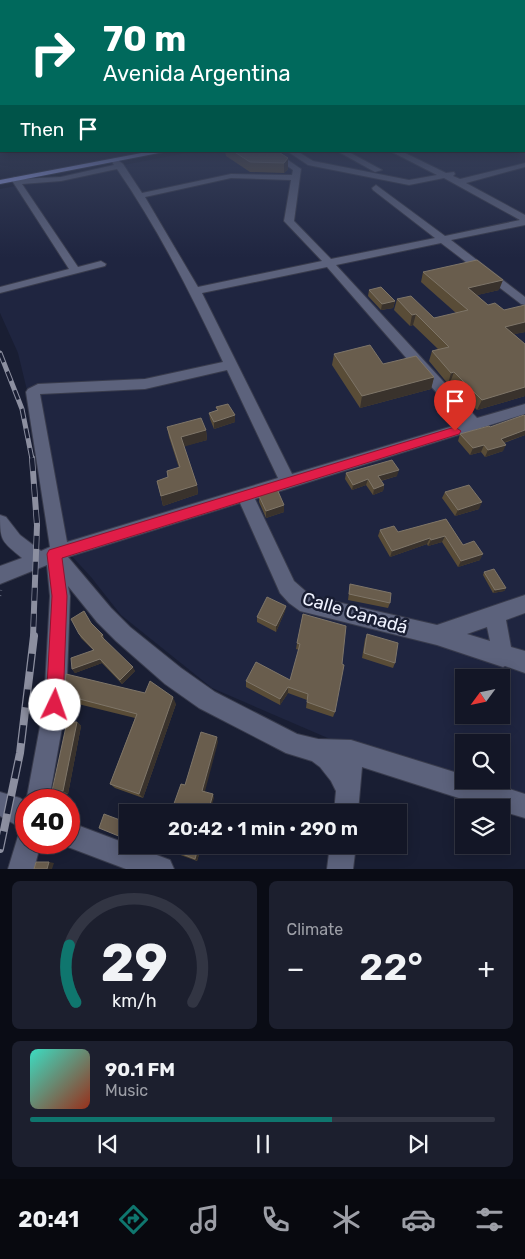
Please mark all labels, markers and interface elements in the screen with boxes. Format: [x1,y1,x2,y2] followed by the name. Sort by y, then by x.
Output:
[103,18,186,60] text: 70 m
[20,20,85,85] icon: right
[103,60,291,87] text: Avenida Argentina
[74,115,102,143] icon: arrive
[20,118,64,141] text: Then
[434,380,476,431] pin
[441,387,469,415] icon: arrive
[300,587,410,639] street label: Calle Canadá
[455,669,510,724] north arrow
[455,669,510,854] map controls
[28,678,80,730] position arrow
[455,734,510,789] button: search
[15,789,80,854] speed limit sign: 40
[455,799,510,854] button: layers
[168,817,358,840] text: 20:42 · 1 min · 290 m
[287,920,343,939] text: Climate
[101,932,168,994] text: 29
[359,944,423,990] text: 22°
[287,952,305,985] text: −
[478,952,495,985] text: +
[112,990,157,1011] text: km/h
[105,1058,175,1081] text: 90.1 FM
[105,1081,148,1100] text: Music
[94,1130,122,1158] icon: previous
[249,1130,277,1158] icon: pause
[404,1130,432,1158] icon: next
[116,1202,151,1237] icon: directions
[187,1202,222,1237] icon: music
[258,1202,293,1237] icon: phone
[329,1202,364,1237] icon: climate
[401,1202,436,1237] icon: car
[472,1202,507,1237] icon: filters
[18,1206,79,1233] text: 20:41

